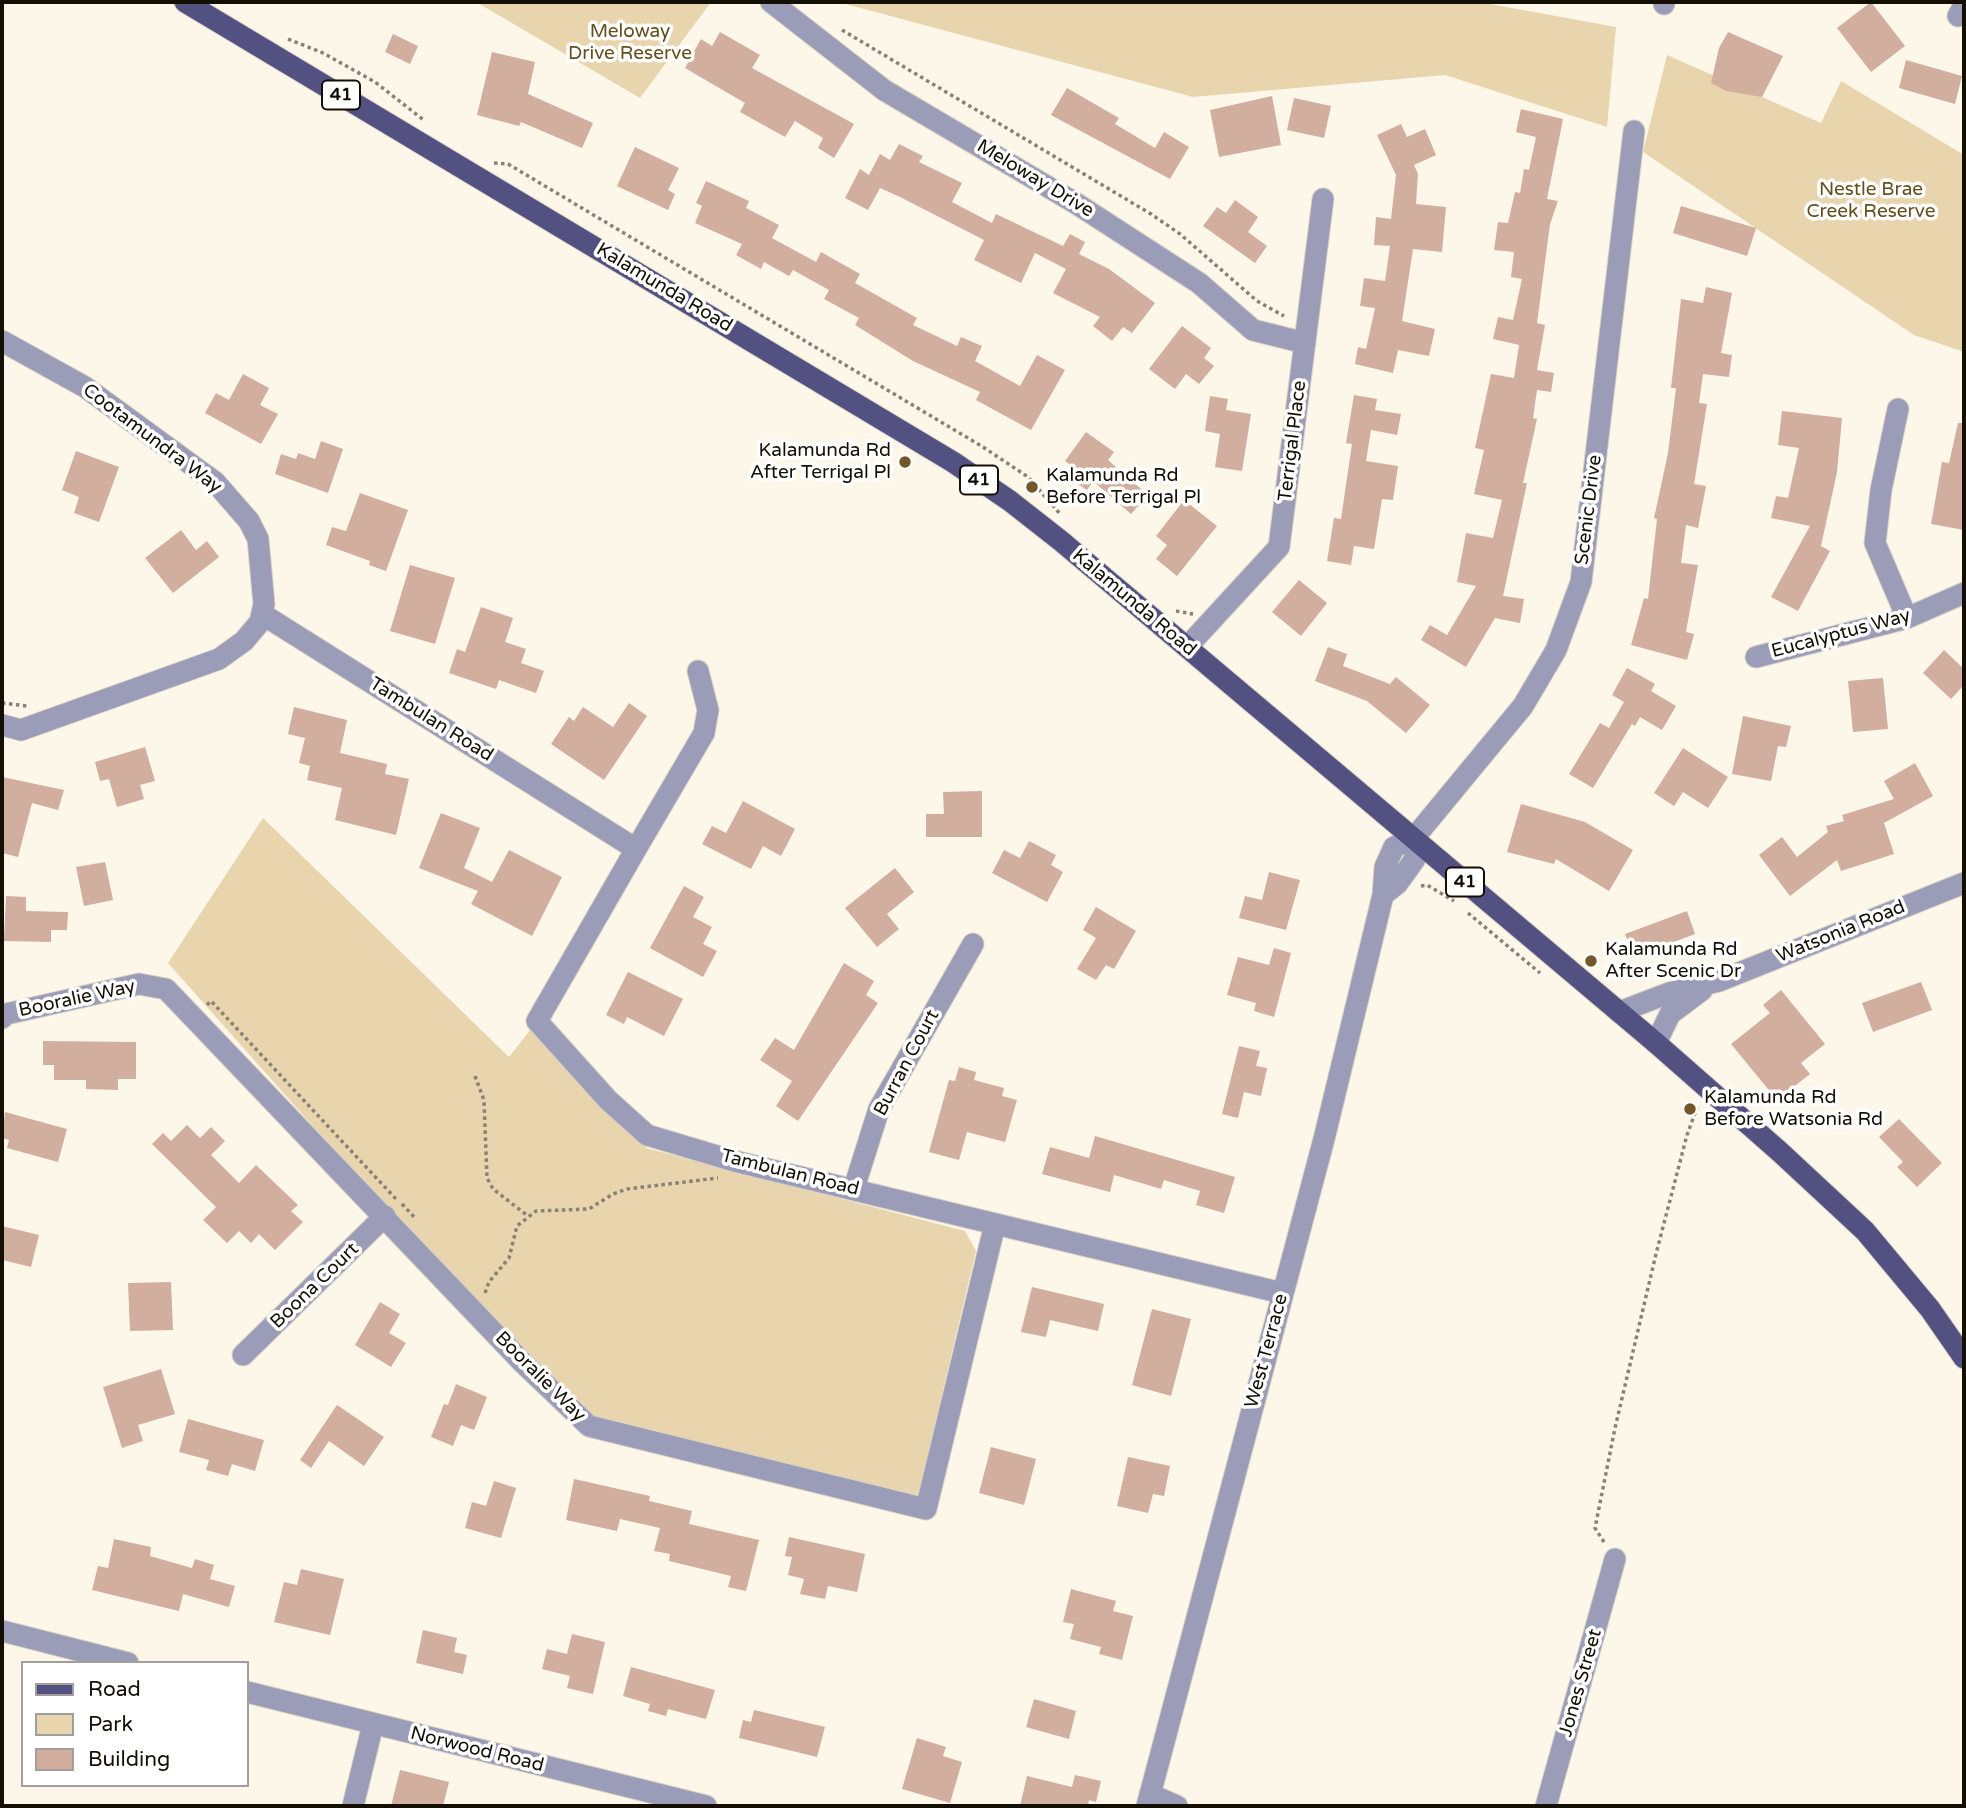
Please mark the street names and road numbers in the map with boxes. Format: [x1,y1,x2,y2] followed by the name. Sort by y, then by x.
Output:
[322,80,360,110] road number: 41
[972,135,1098,223] street label: Meloway Drive
[592,238,736,338] street label: Kalamunda Road
[78,379,226,499] street label: Cootamundra Way
[1274,379,1312,503] street label: Terrigal Place
[1571,454,1607,566] street label: Scenic Drive
[960,466,998,494] road number: 41
[1067,545,1201,661] street label: Kalamunda Road
[1769,604,1913,664] street label: Eucalyptus Way
[365,673,497,767] street label: Tambulan Road
[1446,868,1484,897] road number: 41
[1773,896,1909,968] street label: Watsonia Road
[17,976,137,1022] street label: Booralie Way
[869,1006,945,1120] street label: Burran Court
[719,1145,861,1201] street label: Tambulan Road
[266,1238,364,1334] street label: Boona Court
[1241,1291,1293,1411] street label: West Terrace
[490,1327,590,1427] street label: Booralie Way
[1555,1626,1607,1740] street label: Jones Street
[408,1722,546,1778] street label: Norwood Road

